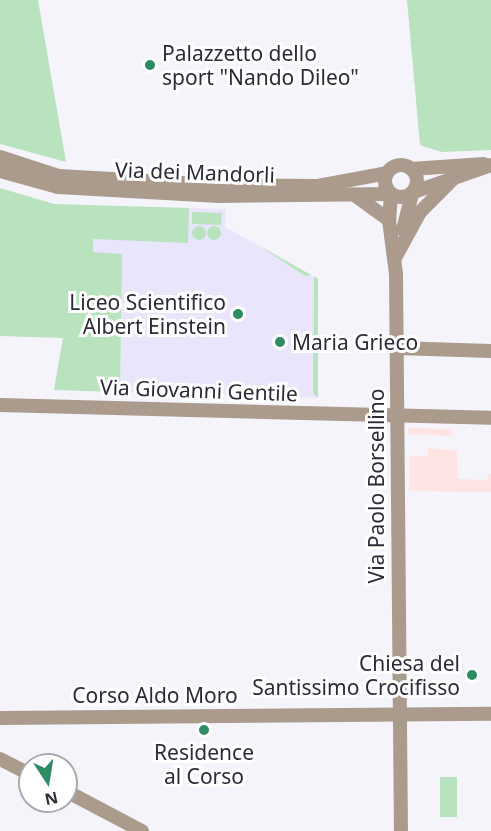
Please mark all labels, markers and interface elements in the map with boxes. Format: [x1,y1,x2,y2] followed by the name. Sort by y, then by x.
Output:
[162,40,359,90] place label: Palazzetto dello sport "Nando Dileo"
[143,58,157,72] marker: Palazzetto dello sport "Nando Dileo"
[115,157,275,187] street label: Via dei Mandorli
[69,289,226,339] place label: Liceo Scientifico Albert Einstein
[231,307,245,321] marker: Liceo Scientifico Albert Einstein
[292,329,418,355] place label: Maria Grieco
[273,335,287,349] marker: Maria Grieco
[100,374,298,406] street label: Via Giovanni Gentile
[363,389,389,583] street label: Via Paolo Borsellino
[252,650,460,700] place label: Chiesa del Santissimo Crocifisso
[465,668,479,682] marker: Chiesa del Santissimo Crocifisso
[72,682,238,708] street label: Corso Aldo Moro
[197,723,211,737] marker: Residence al Corso
[154,739,254,789] place label: Residence al Corso
[18,753,78,813] north arrow
[43,787,60,811] text: N

